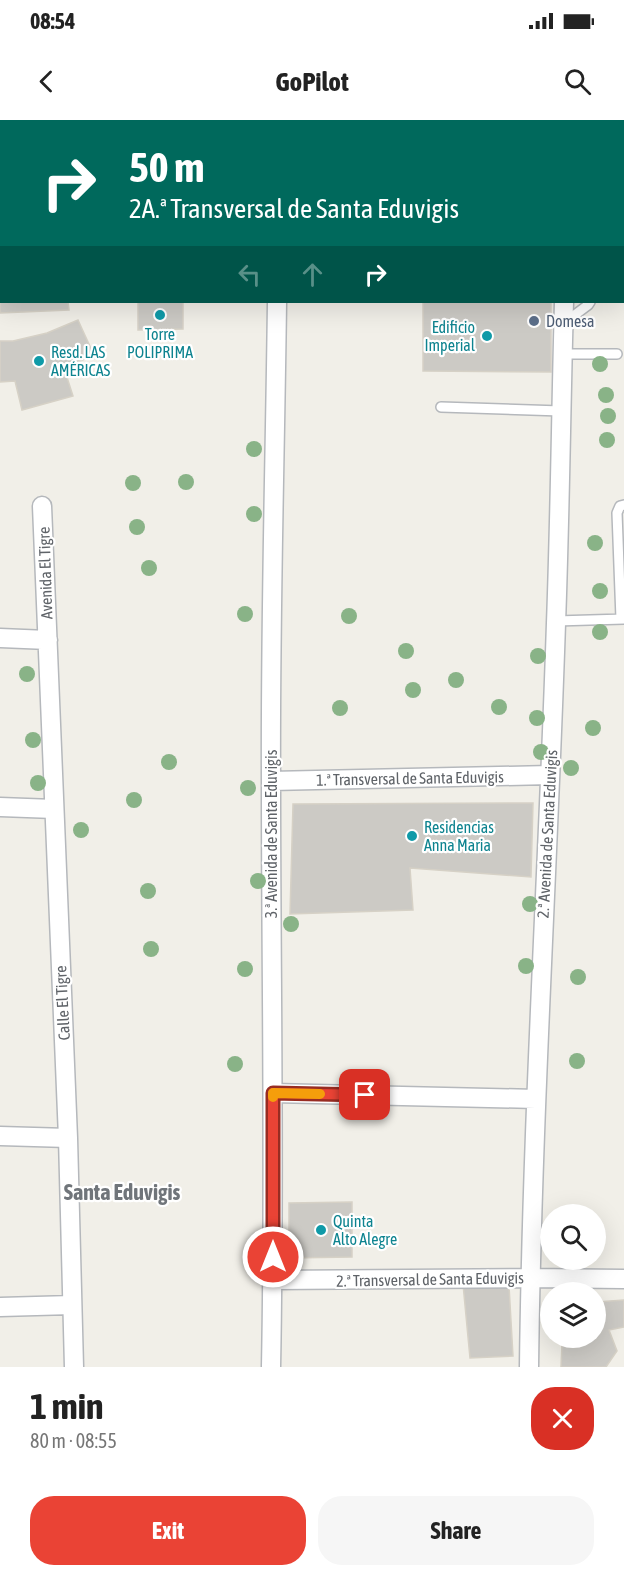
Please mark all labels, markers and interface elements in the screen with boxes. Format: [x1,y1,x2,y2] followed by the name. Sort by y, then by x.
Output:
[30,8,75,34] text: 08:54
[30,65,63,98] icon: back
[561,65,594,98] icon: search
[275,66,349,97] text: GoPilot
[129,143,204,191] text: 50 m
[30,144,108,222] icon: right
[129,193,459,224] text: 2A.ª Transversal de Santa Eduvigis
[233,258,266,291] icon: left
[296,258,329,291] icon: ahead
[359,258,392,291] icon: right
[153,308,167,322] marker: Torre POLIPRIMA
[546,312,594,330] place label: Domesa
[527,314,541,328] marker: Domesa
[424,318,476,355] place label: Edificio Imperial
[127,325,193,361] place label: Torre POLIPRIMA
[480,329,494,343] marker: Edificio Imperial
[51,343,110,379] place label: Resd. LAS AMÉRICAS
[32,354,46,368] marker: Resd. LAS AMÉRICAS
[34,526,57,620] street label: Avenida El Tigre
[262,749,281,918] street label: 3.ª Avenida de Santa Eduvigis
[534,749,561,919] street label: 2.ª Avenida de Santa Eduvigis
[316,767,504,790] street label: 1.ª Transversal de Santa Eduvigis
[424,818,494,854] place label: Residencias Anna Maria
[405,829,419,843] marker: Residencias Anna Maria
[51,965,74,1041] street label: Calle El Tigre
[339,1069,390,1120] pin
[348,1078,381,1111] icon: arrive
[64,1179,181,1205] district label: Santa Eduvigis
[540,1204,606,1348] map controls
[540,1204,606,1270] button: search
[333,1212,397,1249] place label: Quinta Alto Alegre
[314,1223,328,1237] marker: Quinta Alto Alegre
[241,1225,305,1289] position arrow
[336,1268,524,1291] street label: 2.ª Transversal de Santa Eduvigis
[540,1282,606,1348] button: layers
[30,1385,104,1427] text: 1 min
[531,1387,594,1450] button: close
[30,1429,117,1452] text: 80 m · 08:55
[30,1496,306,1565] button: Exit
[318,1496,594,1565] button: Share

